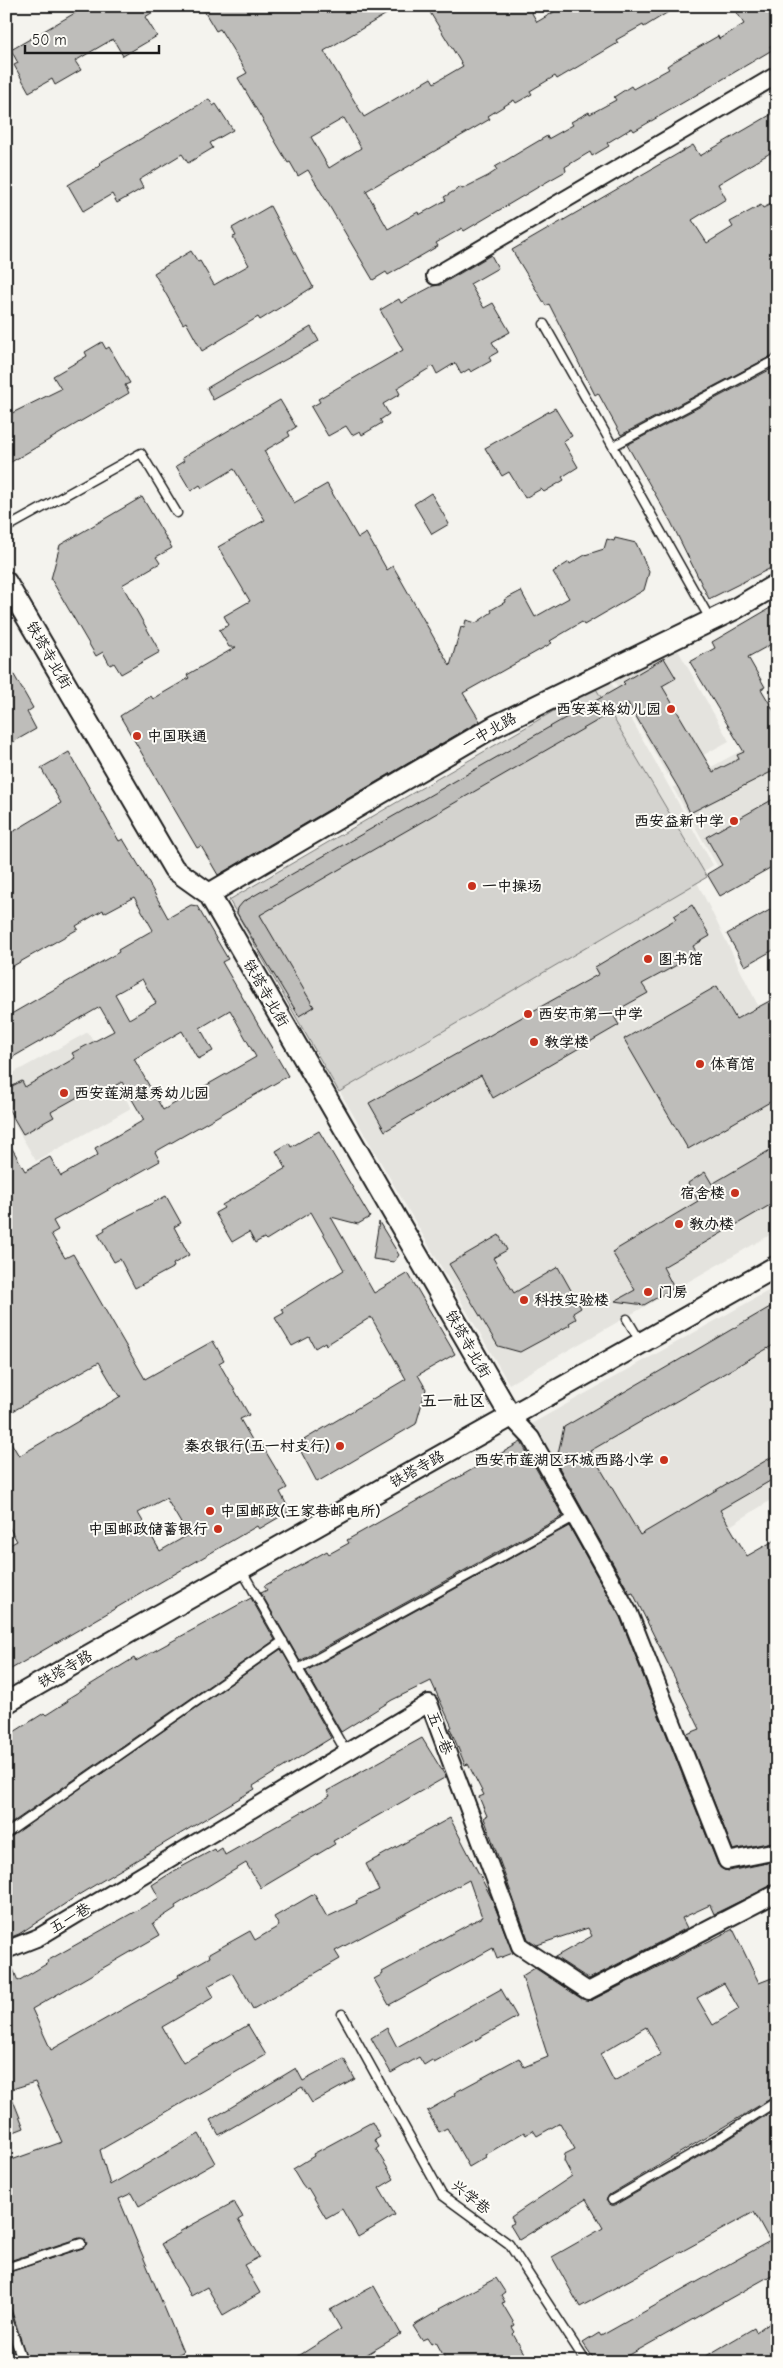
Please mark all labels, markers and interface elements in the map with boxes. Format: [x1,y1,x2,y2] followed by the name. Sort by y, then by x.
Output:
[25,22,159,54] scale bar
[32,31,67,49] text: 50 m
[22,618,76,692] street label: 铁塔寺北街
[556,700,661,718] place label: 西安英格幼儿园
[665,703,677,715] marker: 西安英格幼儿园
[458,709,520,753] street label: 一中北路
[147,727,207,745] place label: 中国联通
[131,730,143,742] marker: 中国联通
[634,812,724,830] place label: 西安益新中学
[728,815,740,827] marker: 西安益新中学
[482,877,542,895] place label: 一中操场
[466,880,478,892] marker: 一中操场
[658,950,703,968] place label: 图书馆
[642,953,654,965] marker: 图书馆
[239,956,293,1030] street label: 铁塔寺北街
[538,1005,643,1023] place label: 西安市第一中学
[522,1008,534,1020] marker: 西安市第一中学
[544,1033,589,1051] place label: 教学楼
[528,1036,540,1048] marker: 教学楼
[710,1055,755,1073] place label: 体育馆
[694,1058,706,1070] marker: 体育馆
[74,1084,209,1102] place label: 西安莲湖慧秀幼儿园
[58,1087,70,1099] marker: 西安莲湖慧秀幼儿园
[680,1184,725,1202] place label: 宿舍楼
[729,1187,741,1199] marker: 宿舍楼
[689,1215,734,1233] place label: 教办楼
[673,1218,685,1230] marker: 教办楼
[658,1283,688,1301] place label: 门房
[642,1286,654,1298] marker: 门房
[534,1291,609,1309] place label: 科技实验楼
[518,1294,530,1306] marker: 科技实验楼
[441,1307,495,1381] street label: 铁塔寺北街
[421,1392,485,1410] district label: 五一社区
[184,1437,330,1455] place label: 秦农银行(五一村支行)
[334,1440,346,1452] marker: 秦农银行(五一村支行)
[386,1447,448,1491] street label: 铁塔寺路
[474,1451,654,1469] place label: 西安市莲湖区环城西路小学
[658,1454,670,1466] marker: 西安市莲湖区环城西路小学
[220,1502,381,1520] place label: 中国邮政(王家巷邮电所)
[204,1505,216,1517] marker: 中国邮政(王家巷邮电所)
[88,1520,208,1538] place label: 中国邮政储蓄银行
[212,1523,224,1535] marker: 中国邮政储蓄银行
[35,1646,95,1692] street label: 铁塔寺路
[424,1709,456,1757] street label: 五一巷
[46,1899,94,1937] street label: 五一巷
[448,2176,494,2218] street label: 兴学巷

